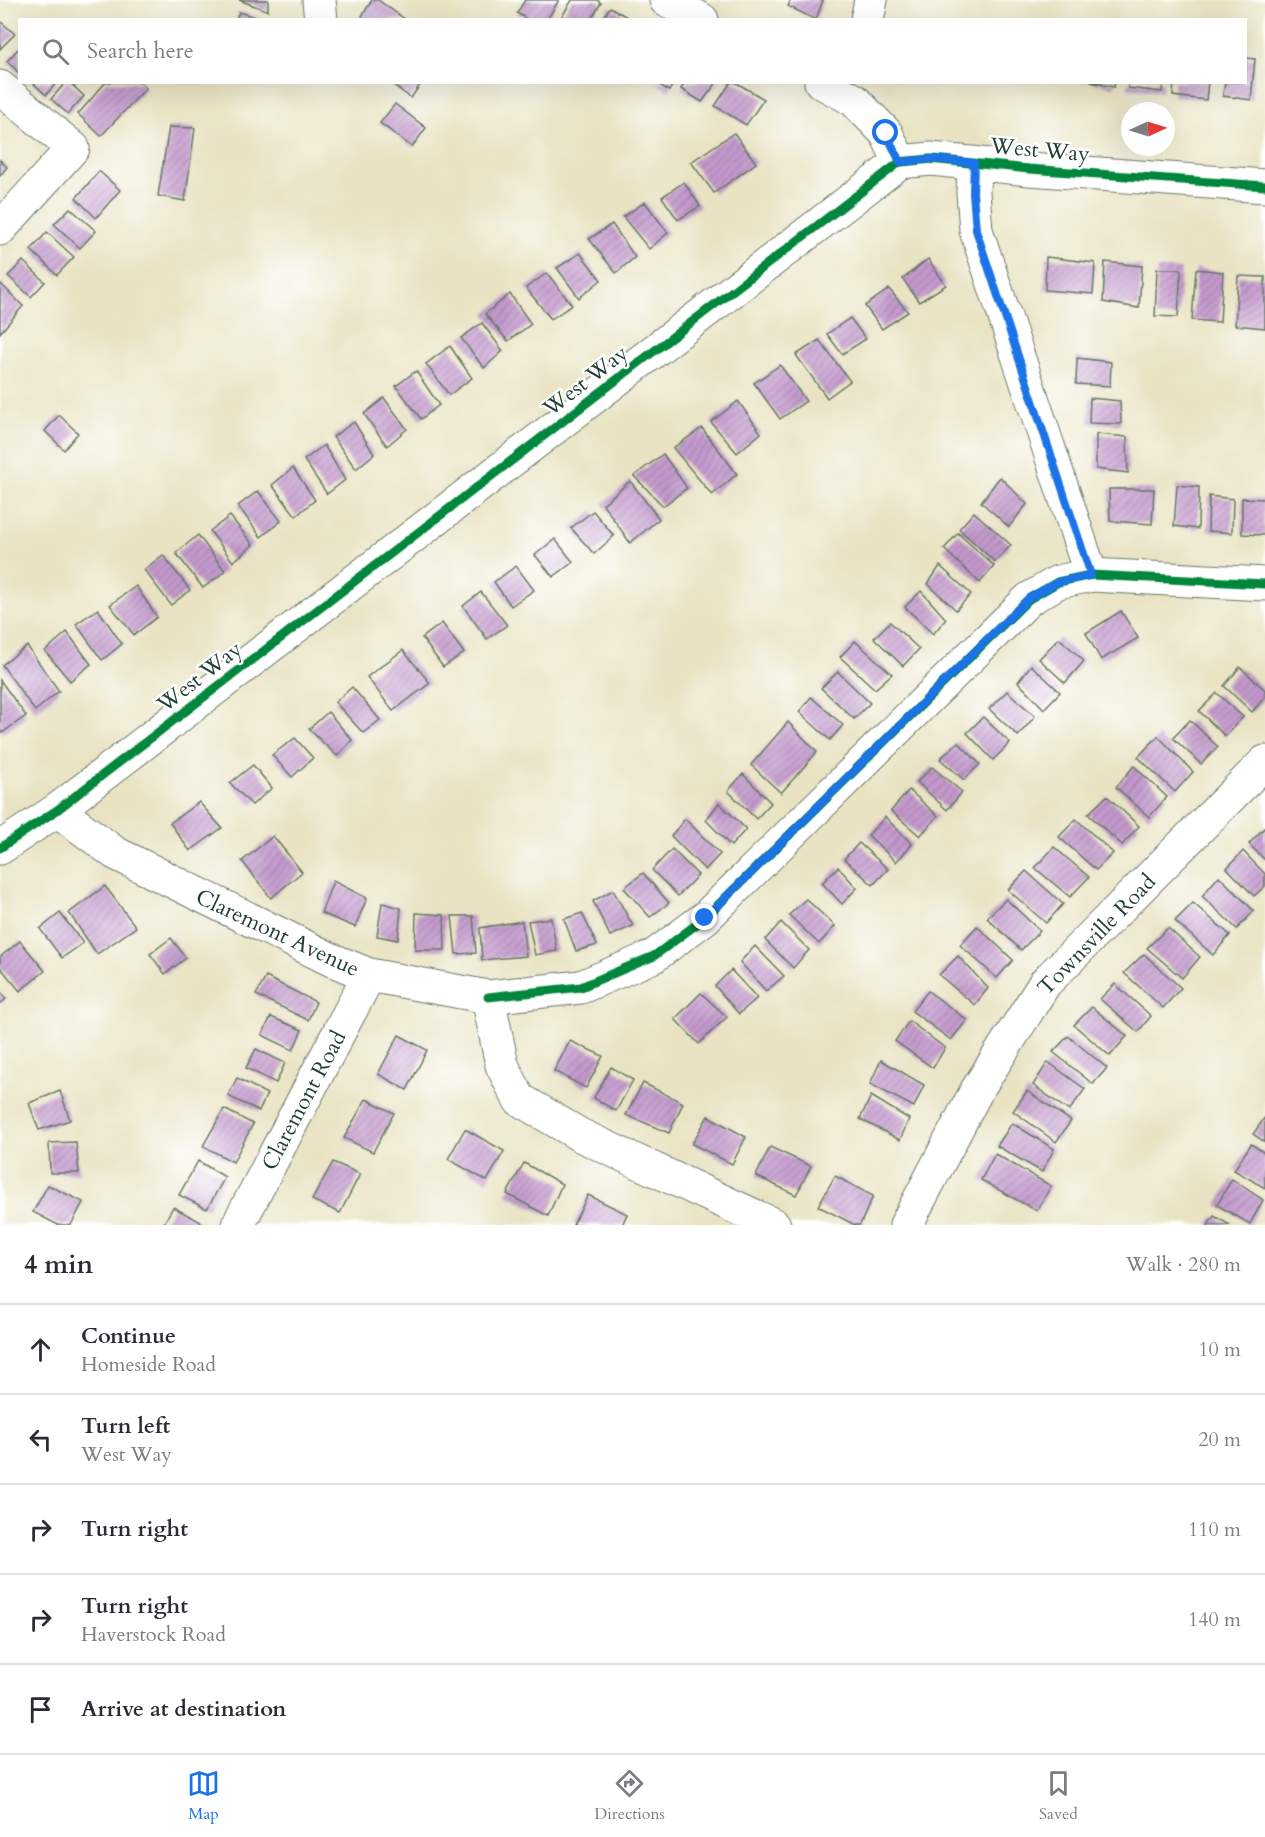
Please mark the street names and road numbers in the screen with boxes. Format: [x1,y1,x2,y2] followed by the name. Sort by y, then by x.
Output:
[988,131,1091,169] street label: West Way
[536,338,635,424] street label: West Way
[150,634,249,720] street label: West Way
[1031,867,1163,1002] street label: Townsville Road
[191,882,364,984] street label: Claremont Avenue
[254,1025,353,1176] street label: Claremont Road

